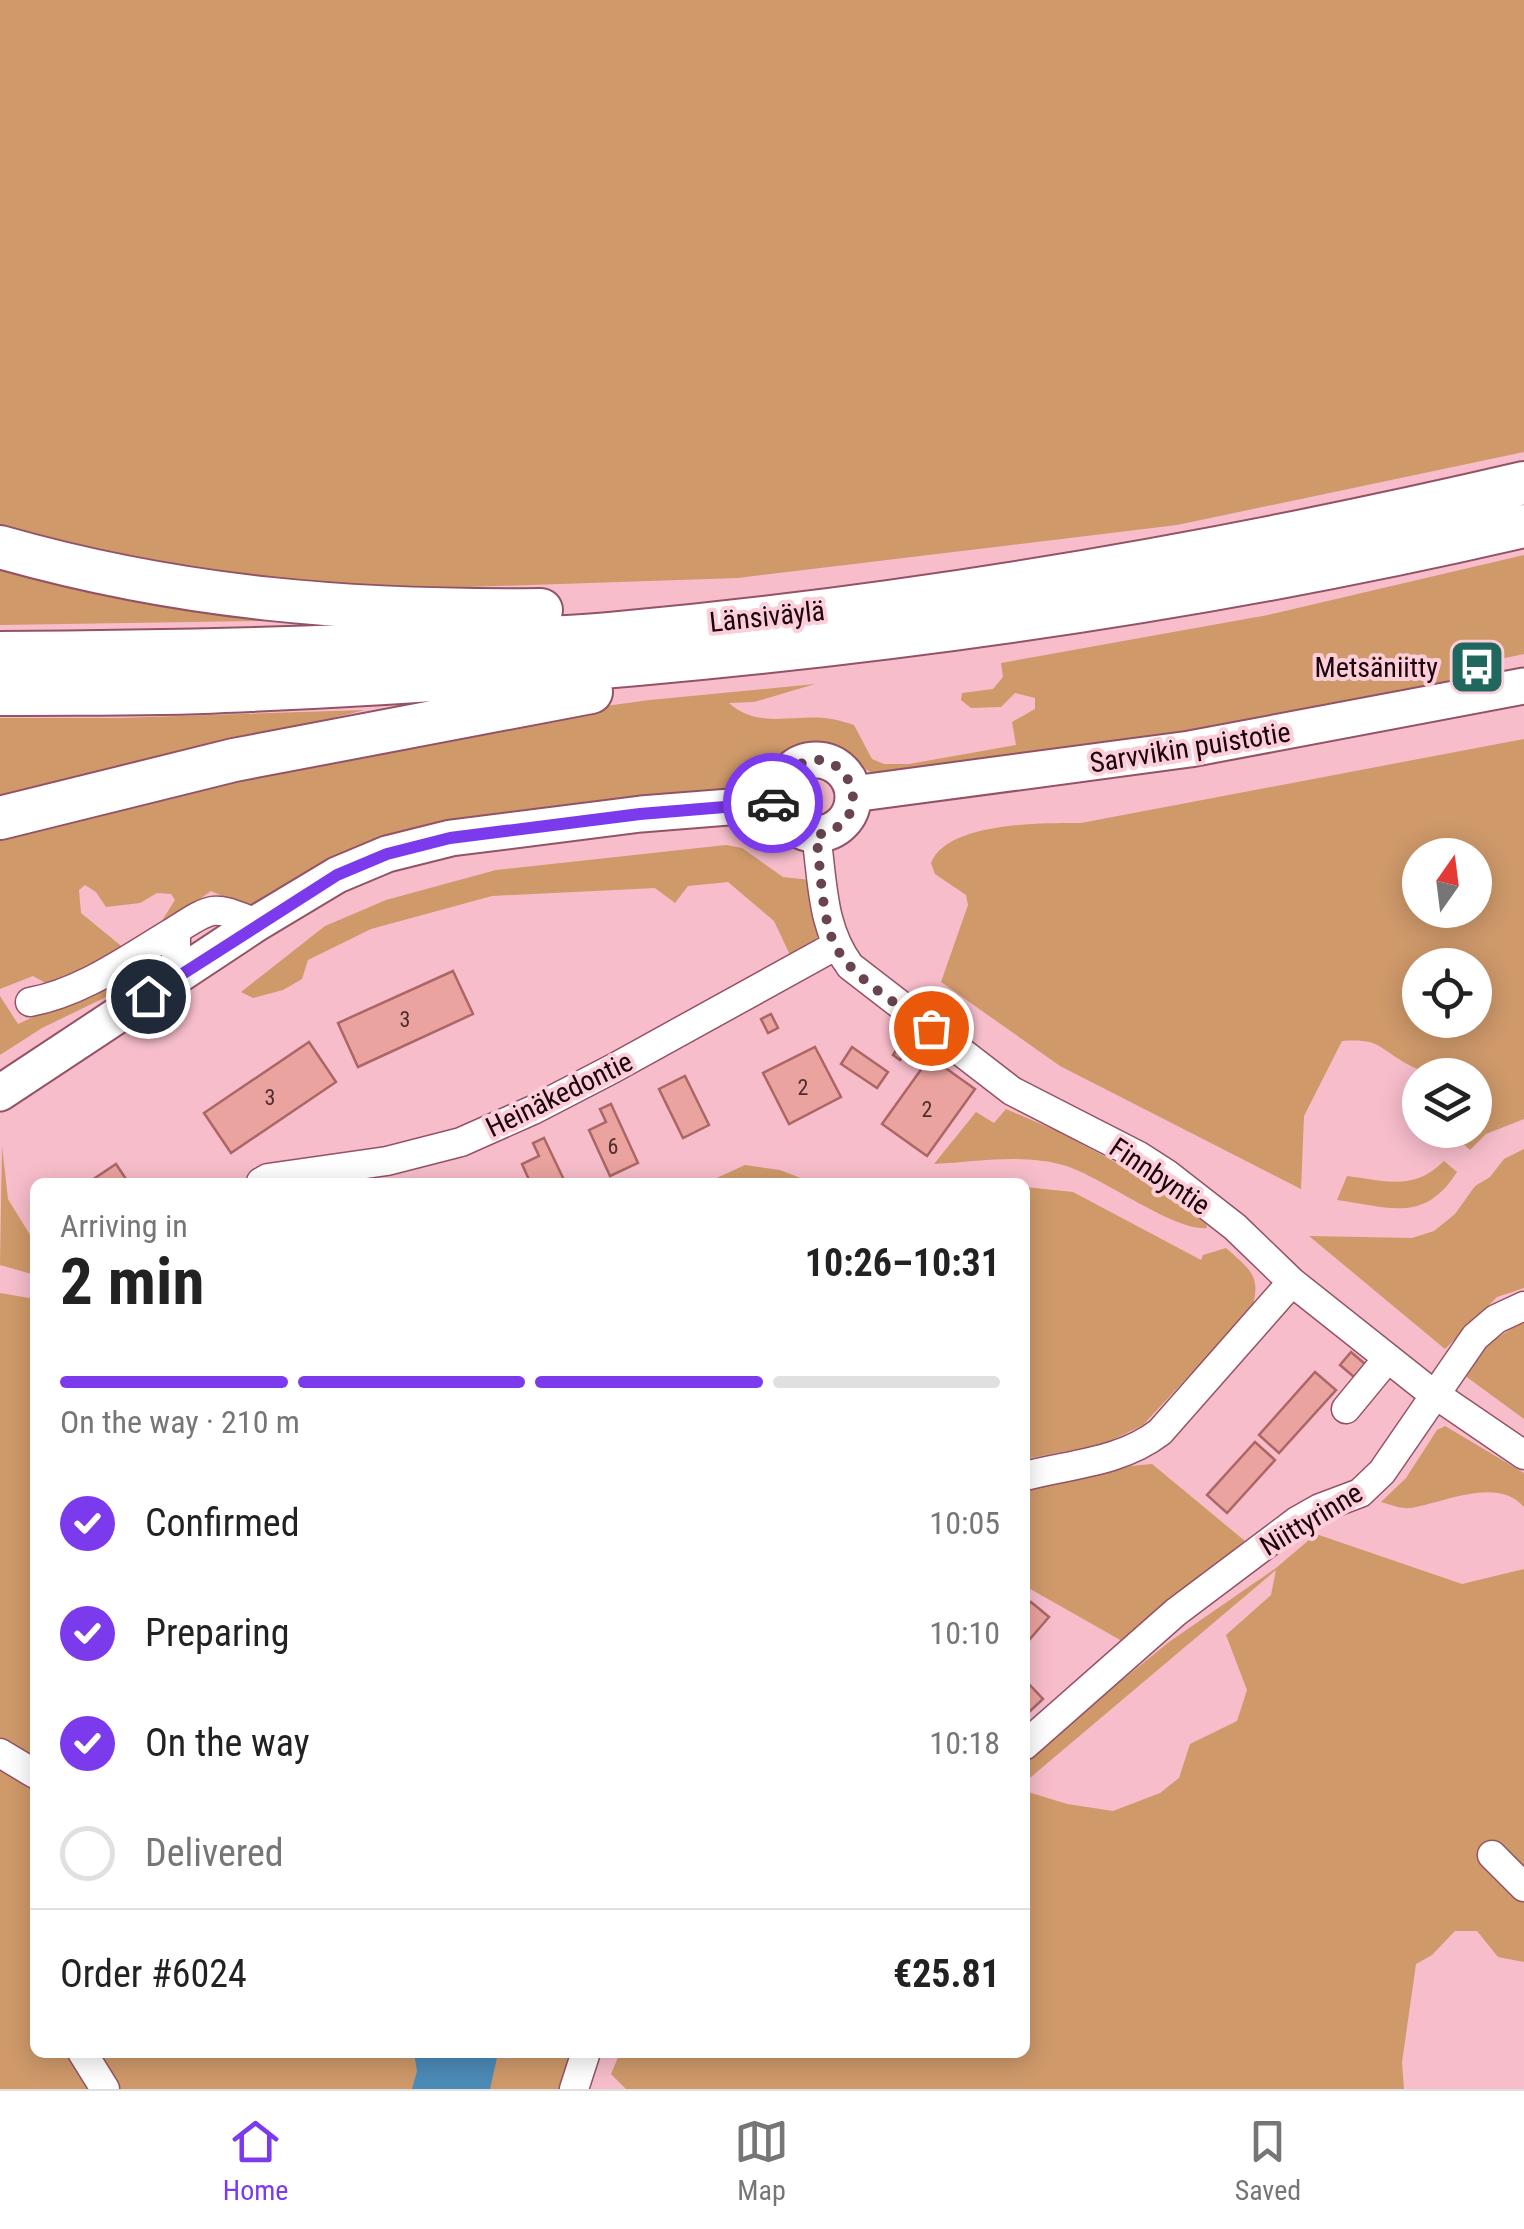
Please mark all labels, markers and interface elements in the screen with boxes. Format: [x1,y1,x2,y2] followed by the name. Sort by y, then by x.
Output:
[708,594,826,639] street label: Länsiväylä
[1447,637,1507,697] bus stop icon: Metsäniitty
[1315,651,1438,684] place label: Metsäniitty
[1087,715,1293,780] street label: Sarvvikin puistotie
[723,753,823,853] courier
[746,776,801,831] icon: car
[1402,838,1492,928] north arrow
[1402,838,1492,1148] map controls
[1402,948,1492,1038] button: locate
[106,954,191,1039] pin
[121,969,176,1024] icon: home
[889,986,974,1071] pin
[904,1001,959,1056] icon: bag
[400,1007,410,1032] house number: 3
[481,1045,638,1144] street label: Heinäkedontie
[1402,1058,1492,1148] button: layers
[798,1075,808,1100] house number: 2
[265,1085,275,1110] house number: 3
[922,1097,932,1122] house number: 2
[1103,1131,1216,1222] street label: Finnbyntie
[608,1134,618,1159] house number: 6
[60,1207,188,1245] text: Arriving in
[805,1241,1000,1285] text: 10:26–10:31
[60,1244,204,1320] text: 2 min
[60,1403,300,1441] text: On the way · 210 m
[1254,1476,1368,1563] street label: Niittyrinne
[60,1496,115,1551] icon: check
[145,1501,300,1545] text: Confirmed
[929,1504,1000,1542] text: 10:05
[60,1606,115,1661] icon: check
[145,1611,290,1655] text: Preparing
[929,1614,1000,1652] text: 10:10
[60,1716,115,1771] icon: check
[145,1721,310,1765] text: On the way
[929,1724,1000,1762] text: 10:18
[145,1831,284,1875] text: Delivered
[60,1952,247,1996] text: Order #6024
[893,1952,1000,1996] text: €25.81
[223,2114,288,2207] tab: Home
[734,2114,789,2207] tab: Map
[1235,2114,1301,2207] tab: Saved

